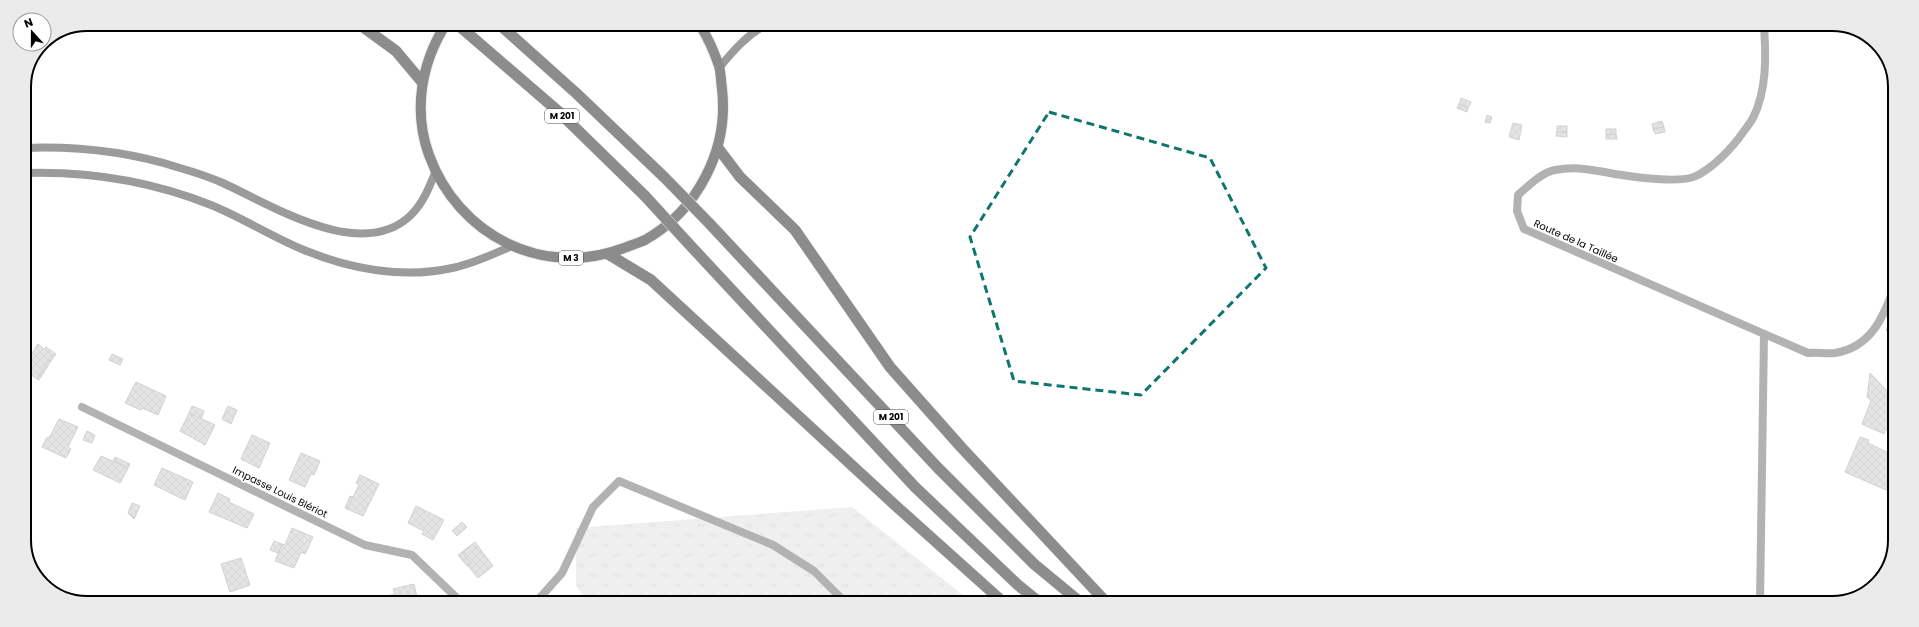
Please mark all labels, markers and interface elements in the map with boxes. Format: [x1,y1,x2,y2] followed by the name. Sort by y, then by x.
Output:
[12,12,52,52] north arrow
[22,14,35,32] text: N
[545,109,579,123] road number: M 201
[1531,216,1621,266] street label: Route de la Taillée
[559,251,583,265] road number: M 3
[874,410,908,424] road number: M 201
[230,462,330,522] street label: Impasse Louis Blériot

